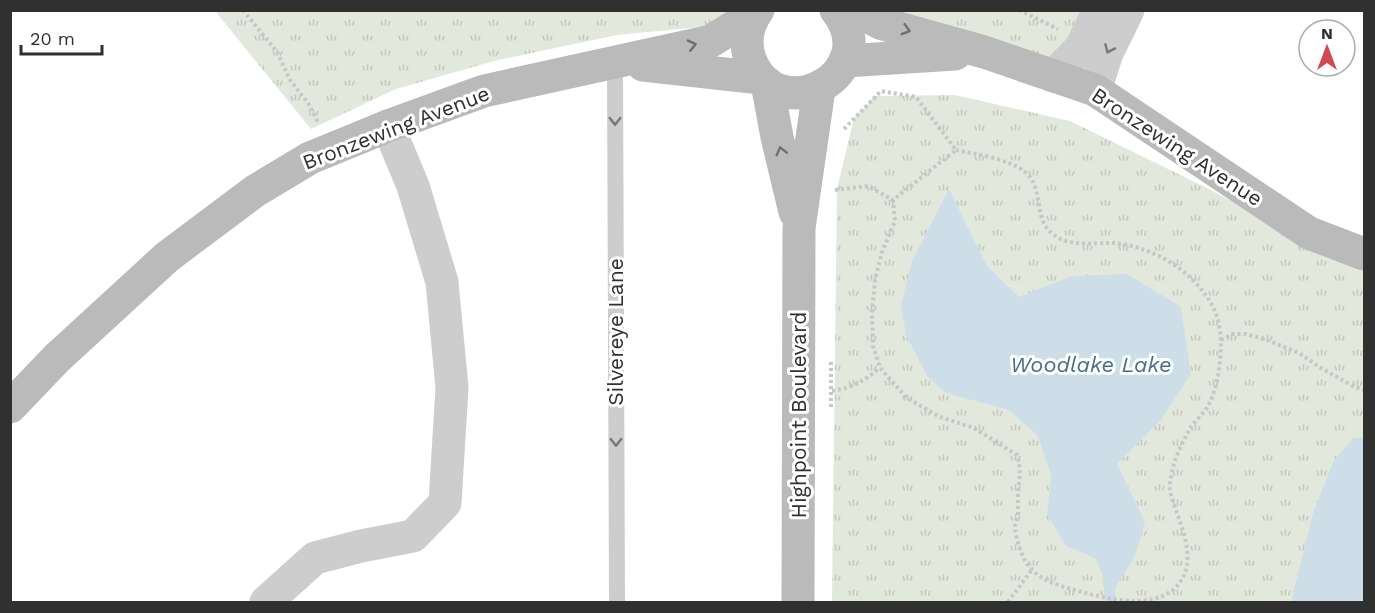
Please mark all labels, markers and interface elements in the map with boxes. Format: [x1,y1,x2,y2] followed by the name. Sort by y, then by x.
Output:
[21,18,102,56] scale bar
[1297,18,1357,78] north arrow
[900,23,910,36] one-way arrow
[1321,24,1333,43] text: N
[30,28,75,49] text: 20 m
[687,39,697,52] one-way arrow
[1104,43,1116,54] one-way arrow
[299,80,493,175] street label: Bronzewing Avenue
[1087,82,1267,211] street label: Bronzewing Avenue
[609,116,621,125] one-way arrow
[775,146,788,156] one-way arrow
[603,258,628,406] street label: Silvereye Lane
[786,312,811,518] street label: Highpoint Boulevard
[1010,352,1172,377] water label: Woodlake Lake
[610,437,622,446] one-way arrow

